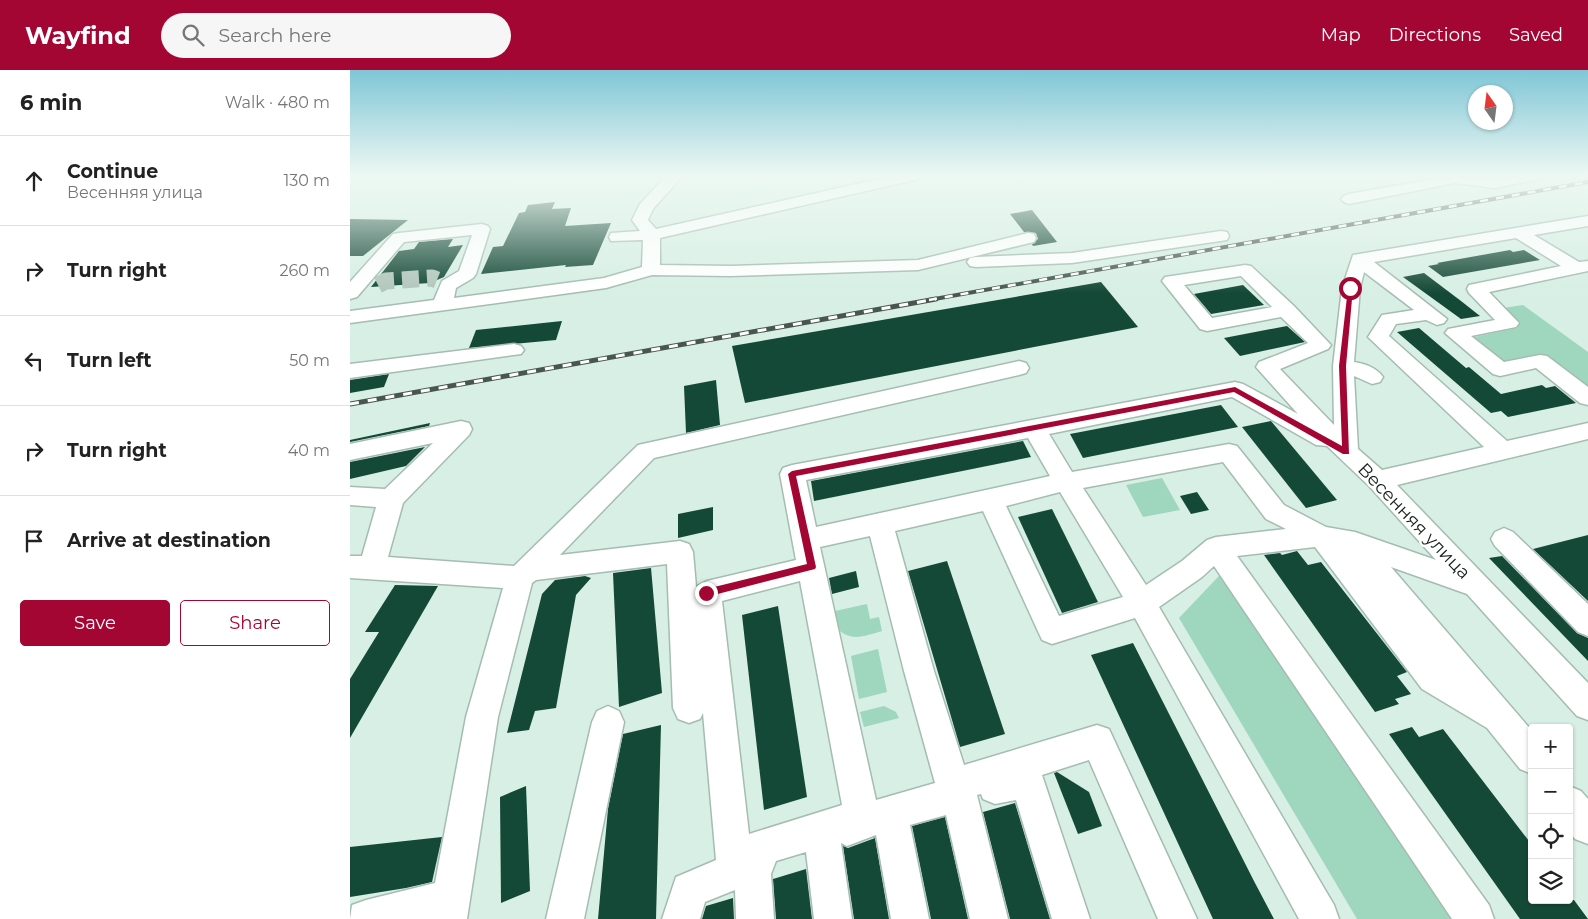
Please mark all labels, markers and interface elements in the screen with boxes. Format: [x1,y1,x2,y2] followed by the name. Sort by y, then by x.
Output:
[161,13,511,58] search box
[25,21,131,50] text: Wayfind
[179,21,207,49] icon: search
[219,24,332,47] text: Search here
[1321,24,1361,46] text: Map
[1389,24,1481,46] text: Directions
[1509,24,1563,46] text: Saved
[1468,85,1513,130] north arrow
[20,90,82,115] text: 6 min
[225,93,330,112] text: Walk · 480 m
[67,160,158,183] text: Continue
[20,167,48,195] icon: ahead
[283,171,330,190] text: 130 m
[67,183,203,202] text: Весенняя улица
[20,257,48,285] icon: right
[67,259,167,282] text: Turn right
[279,261,330,280] text: 260 m
[1339,277,1362,300] route start
[20,347,48,375] icon: left
[67,349,152,372] text: Turn left
[289,351,330,370] text: 50 m
[20,437,48,465] icon: right
[67,439,167,462] text: Turn right
[288,441,330,460] text: 40 m
[1353,458,1475,584] street label: Весенняя улица
[20,527,48,555] icon: arrive
[67,529,271,552] text: Arrive at destination
[695,582,718,605] route end
[20,600,170,646] button: Save
[180,600,330,646] button: Share
[1528,724,1573,904] map controls
[1528,724,1573,769] button: +
[1528,769,1573,814] button: −
[1528,814,1573,859] button: locate
[1528,859,1573,904] button: layers

